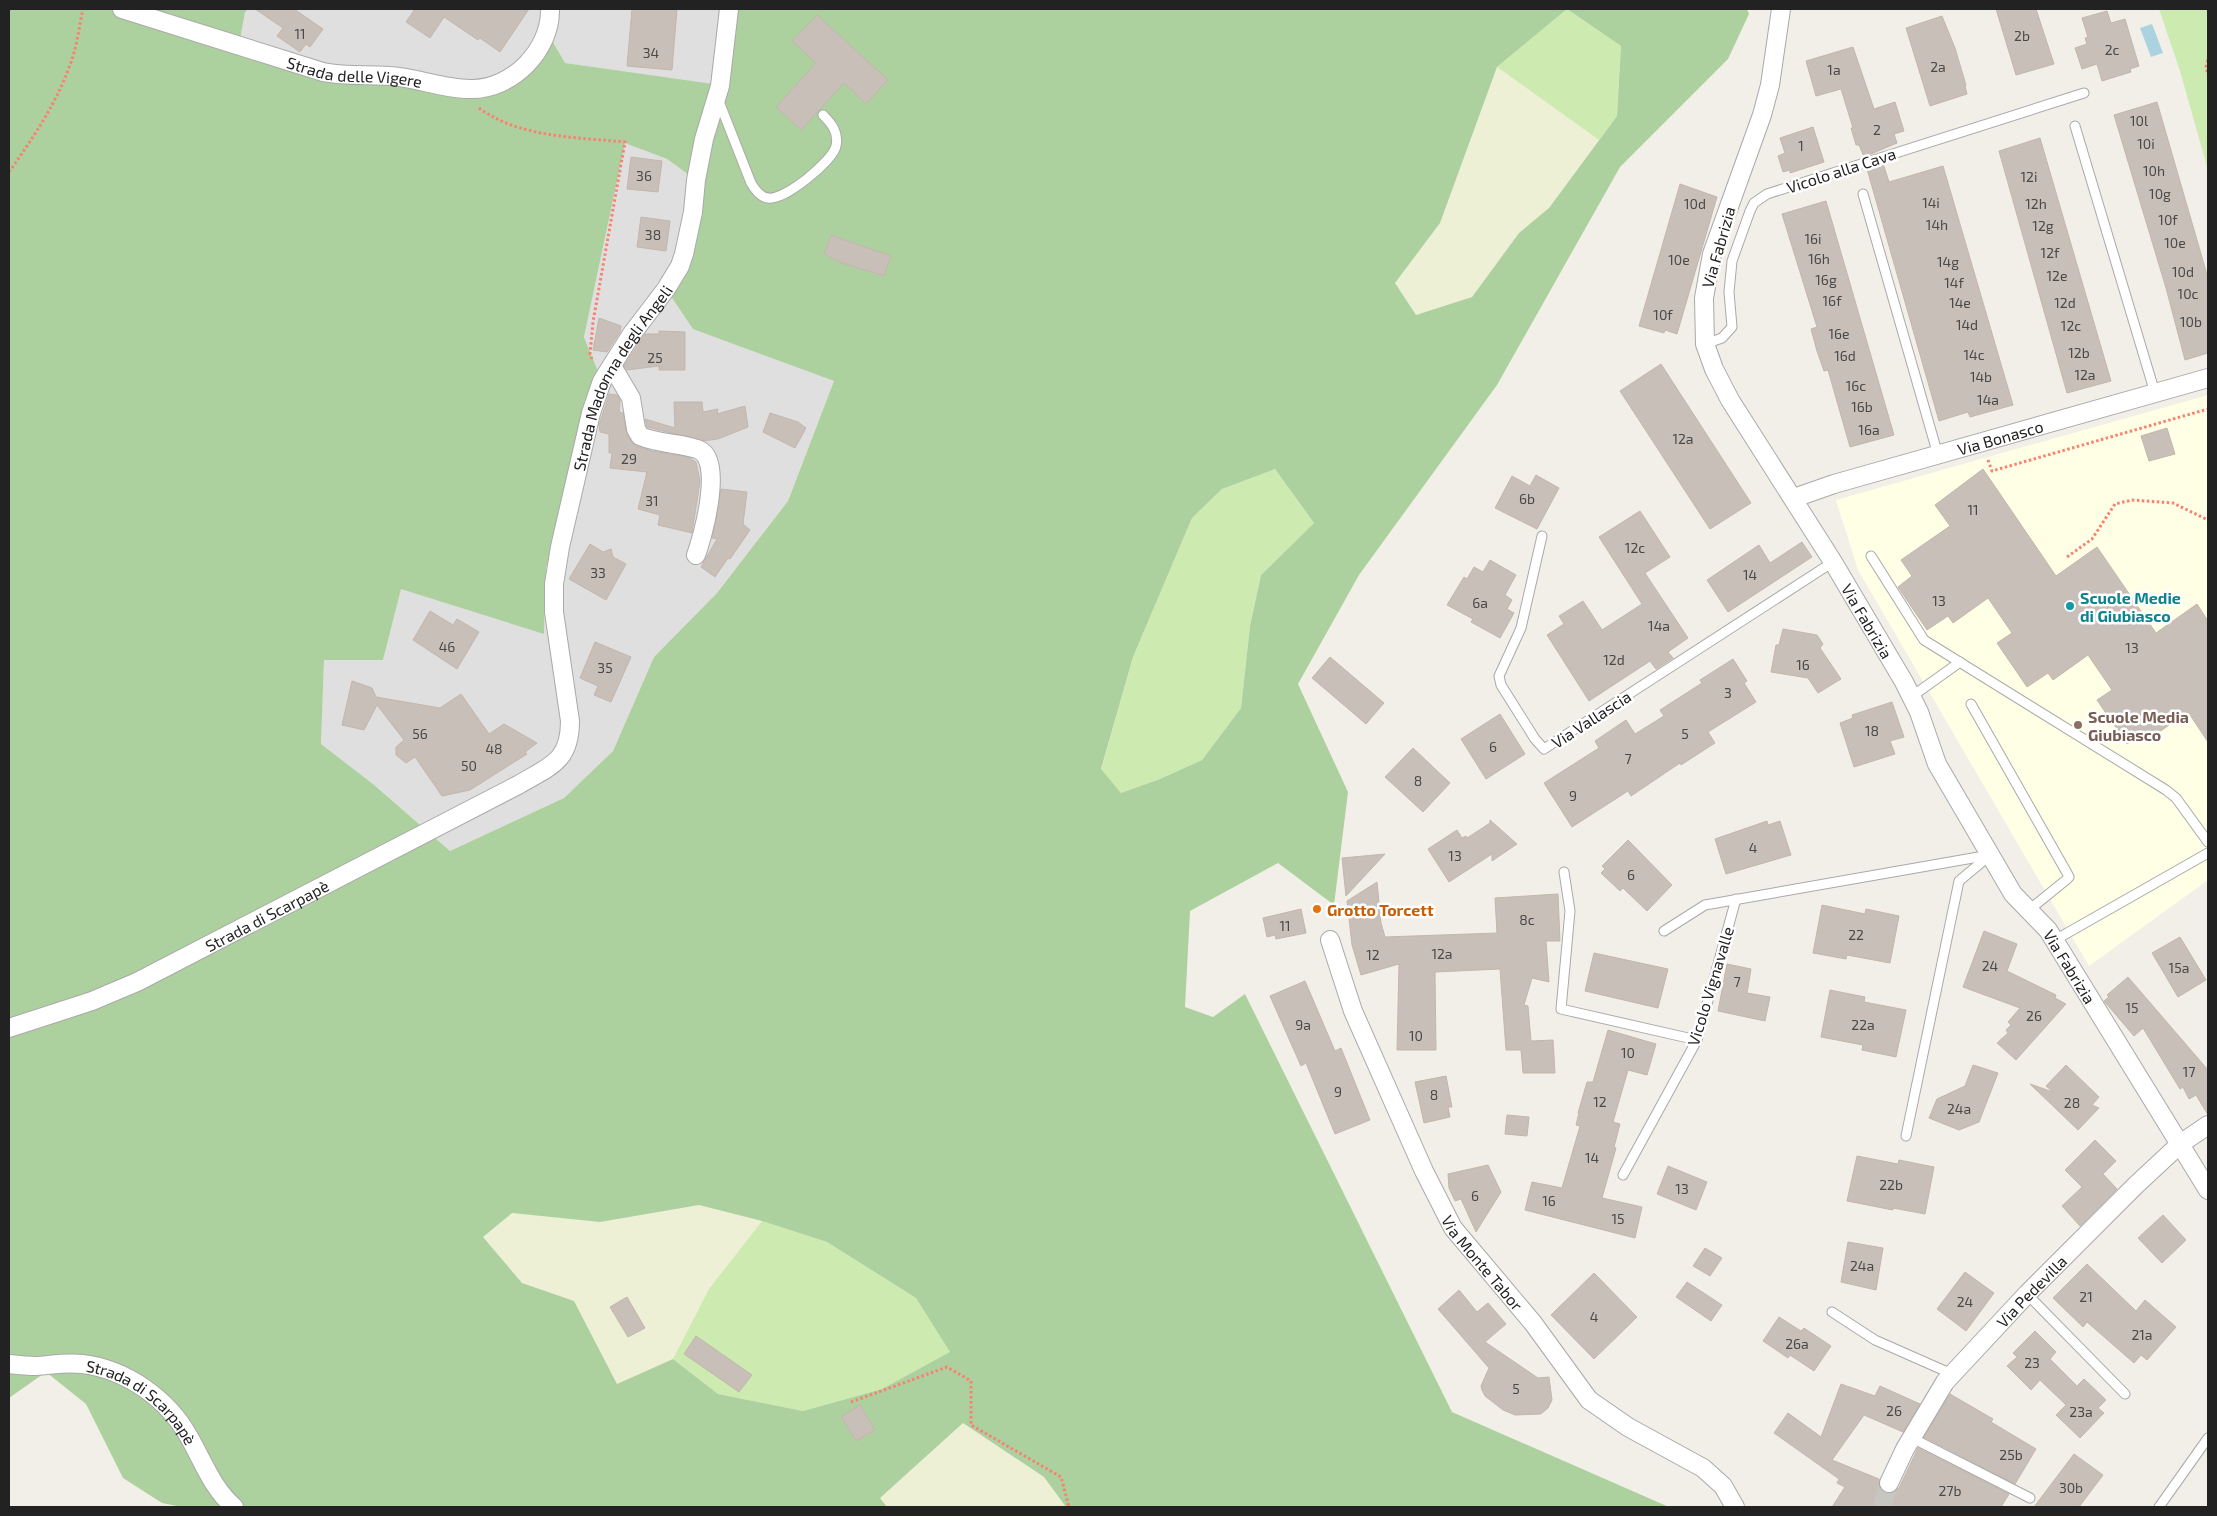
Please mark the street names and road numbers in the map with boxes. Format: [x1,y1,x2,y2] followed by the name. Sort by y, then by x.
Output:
[285,52,424,91] street label: Strada delle Vigere
[1784,143,1898,197] street label: Vicolo alla Cava
[1697,204,1739,290] street label: Via Fabrizia
[568,282,676,473] street label: Strada Madonna degli Angeli
[1955,416,2045,458] street label: Via Bonasco
[1838,580,1897,662] street label: Via Fabrizia
[1548,686,1634,752] street label: Via Vallascia
[202,875,332,955] street label: Strada di Scarpapè
[1683,924,1737,1048] street label: Vicolo Vignavalle
[2040,926,2100,1007] street label: Via Fabrizia
[1438,1212,1528,1314] street label: Via Monte Tabor
[1992,1251,2070,1331] street label: Via Pedevilla
[85,1355,201,1448] street label: Strada di Scarpapè

